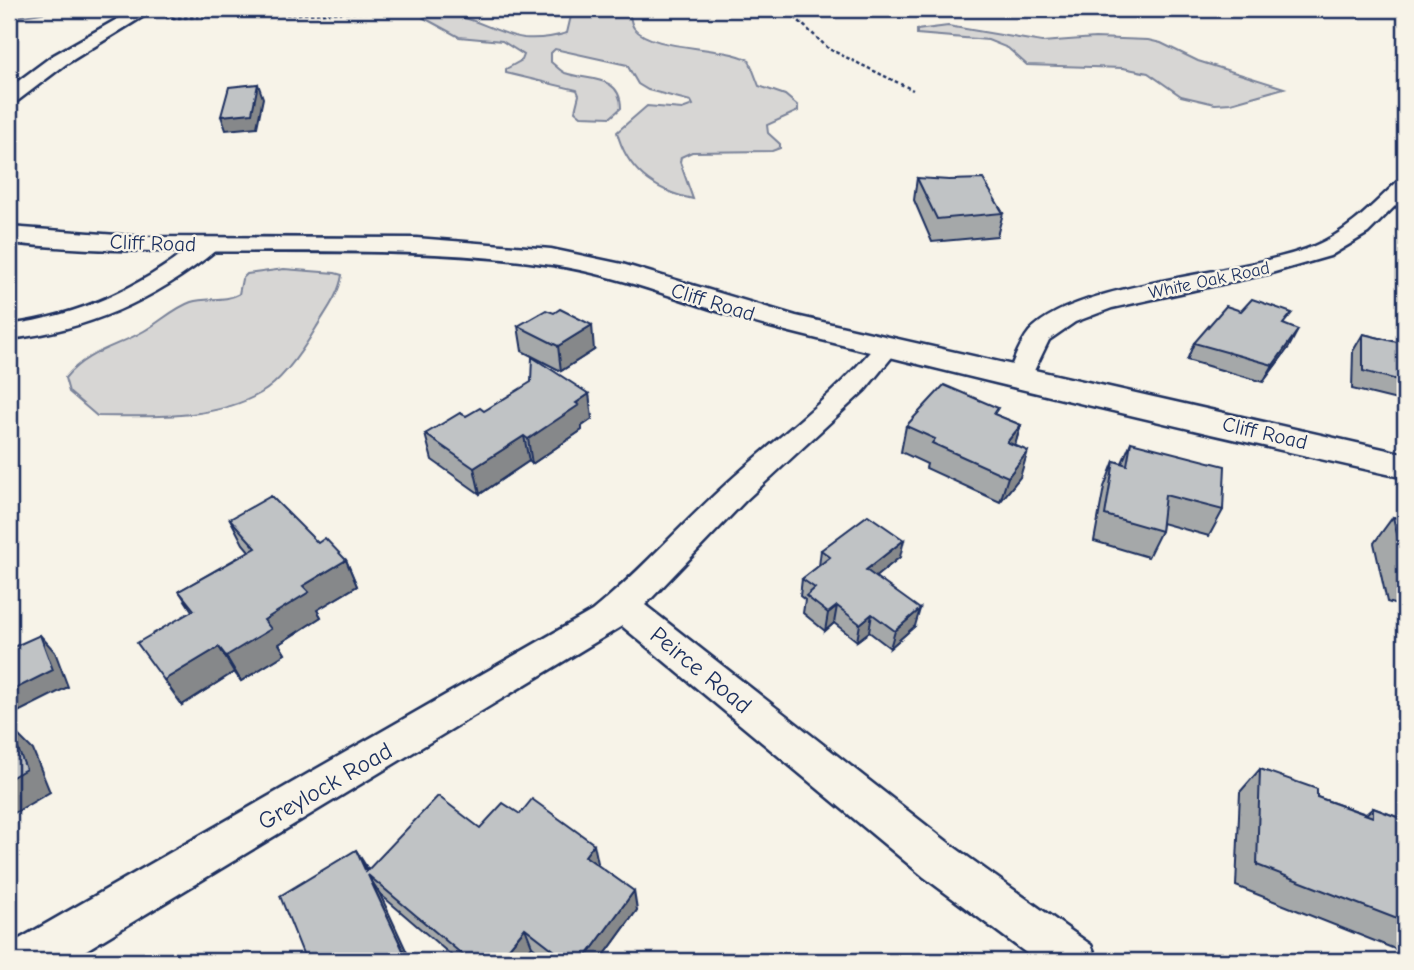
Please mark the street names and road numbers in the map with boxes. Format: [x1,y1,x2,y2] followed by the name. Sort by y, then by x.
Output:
[109,230,197,256] street label: Cliff Road
[1147,257,1272,304] street label: White Oak Road
[668,278,758,326] street label: Cliff Road
[1220,412,1310,454] street label: Cliff Road
[645,621,757,719] street label: Peirce Road
[253,736,397,836] street label: Greylock Road

